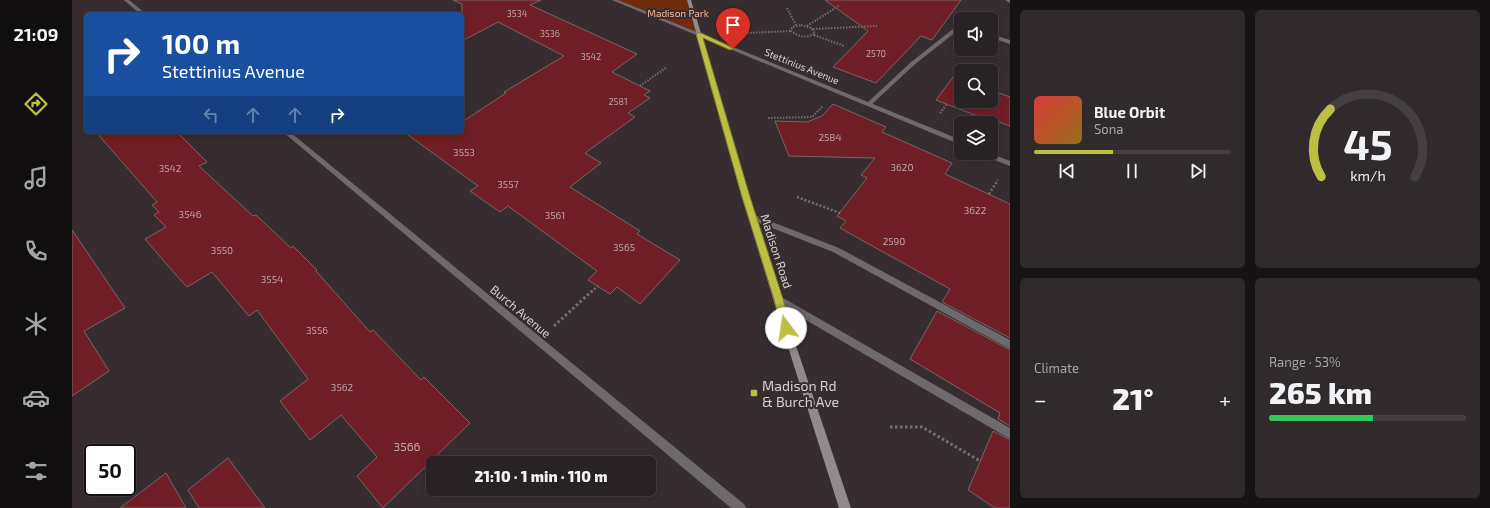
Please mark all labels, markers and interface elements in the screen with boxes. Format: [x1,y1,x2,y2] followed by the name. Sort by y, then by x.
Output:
[647,7,709,19] park label: Madison Park
[507,8,528,19] house number: 3534
[716,8,750,49] pin
[954,12,998,160] map controls
[954,12,998,56] button: sound
[722,14,744,36] icon: arrive
[14,23,58,45] text: 21:09
[162,26,240,60] text: 100 m
[96,28,148,80] icon: right
[540,28,560,39] house number: 3536
[763,46,841,86] street label: Stettinius Avenue
[866,48,886,59] house number: 2570
[581,51,601,62] house number: 3542
[162,60,305,82] text: Stettinius Avenue
[954,64,998,108] button: search
[22,90,50,118] icon: directions
[609,96,627,107] house number: 2581
[1094,103,1165,121] text: Blue Orbit
[200,104,222,126] icon: left
[242,104,264,126] icon: ahead
[284,104,306,126] icon: ahead
[326,104,348,126] icon: right
[954,116,998,160] button: layers
[1343,118,1392,168] text: 45
[1094,121,1123,137] text: Sona
[818,131,842,143] house number: 2584
[453,146,475,158] house number: 3553
[1056,160,1078,182] icon: previous
[1121,160,1143,182] icon: pause
[1187,160,1209,182] icon: next
[891,161,913,173] house number: 3620
[159,162,182,174] house number: 3542
[22,164,50,192] icon: music
[1350,166,1385,183] text: km/h
[497,178,519,190] house number: 3557
[964,204,987,216] house number: 3622
[179,208,202,220] house number: 3546
[545,209,565,221] house number: 3561
[758,212,796,290] street label: Madison Road
[883,235,905,247] house number: 2590
[22,237,50,265] icon: phone
[613,241,635,253] house number: 3565
[211,244,233,256] house number: 3550
[261,273,283,285] house number: 3554
[488,282,554,340] street label: Burch Avenue
[765,307,807,349] position arrow
[22,310,50,338] icon: climate
[306,324,328,336] house number: 3556
[1269,354,1341,370] text: Range · 53%
[1034,360,1079,376] text: Climate
[1269,374,1372,410] text: 265 km
[762,377,839,410] place label: Madison Rd & Burch Ave
[1112,380,1154,416] text: 21°
[331,381,354,393] house number: 3562
[22,384,50,412] icon: car
[1034,386,1047,412] text: −
[1219,386,1231,412] text: +
[749,388,759,398] marker: Madison Rd & Burch Ave
[394,439,421,453] house number: 3566
[84,444,136,496] speed limit sign: 50
[22,457,50,485] icon: filters
[474,467,608,485] text: 21:10 · 1 min · 110 m

